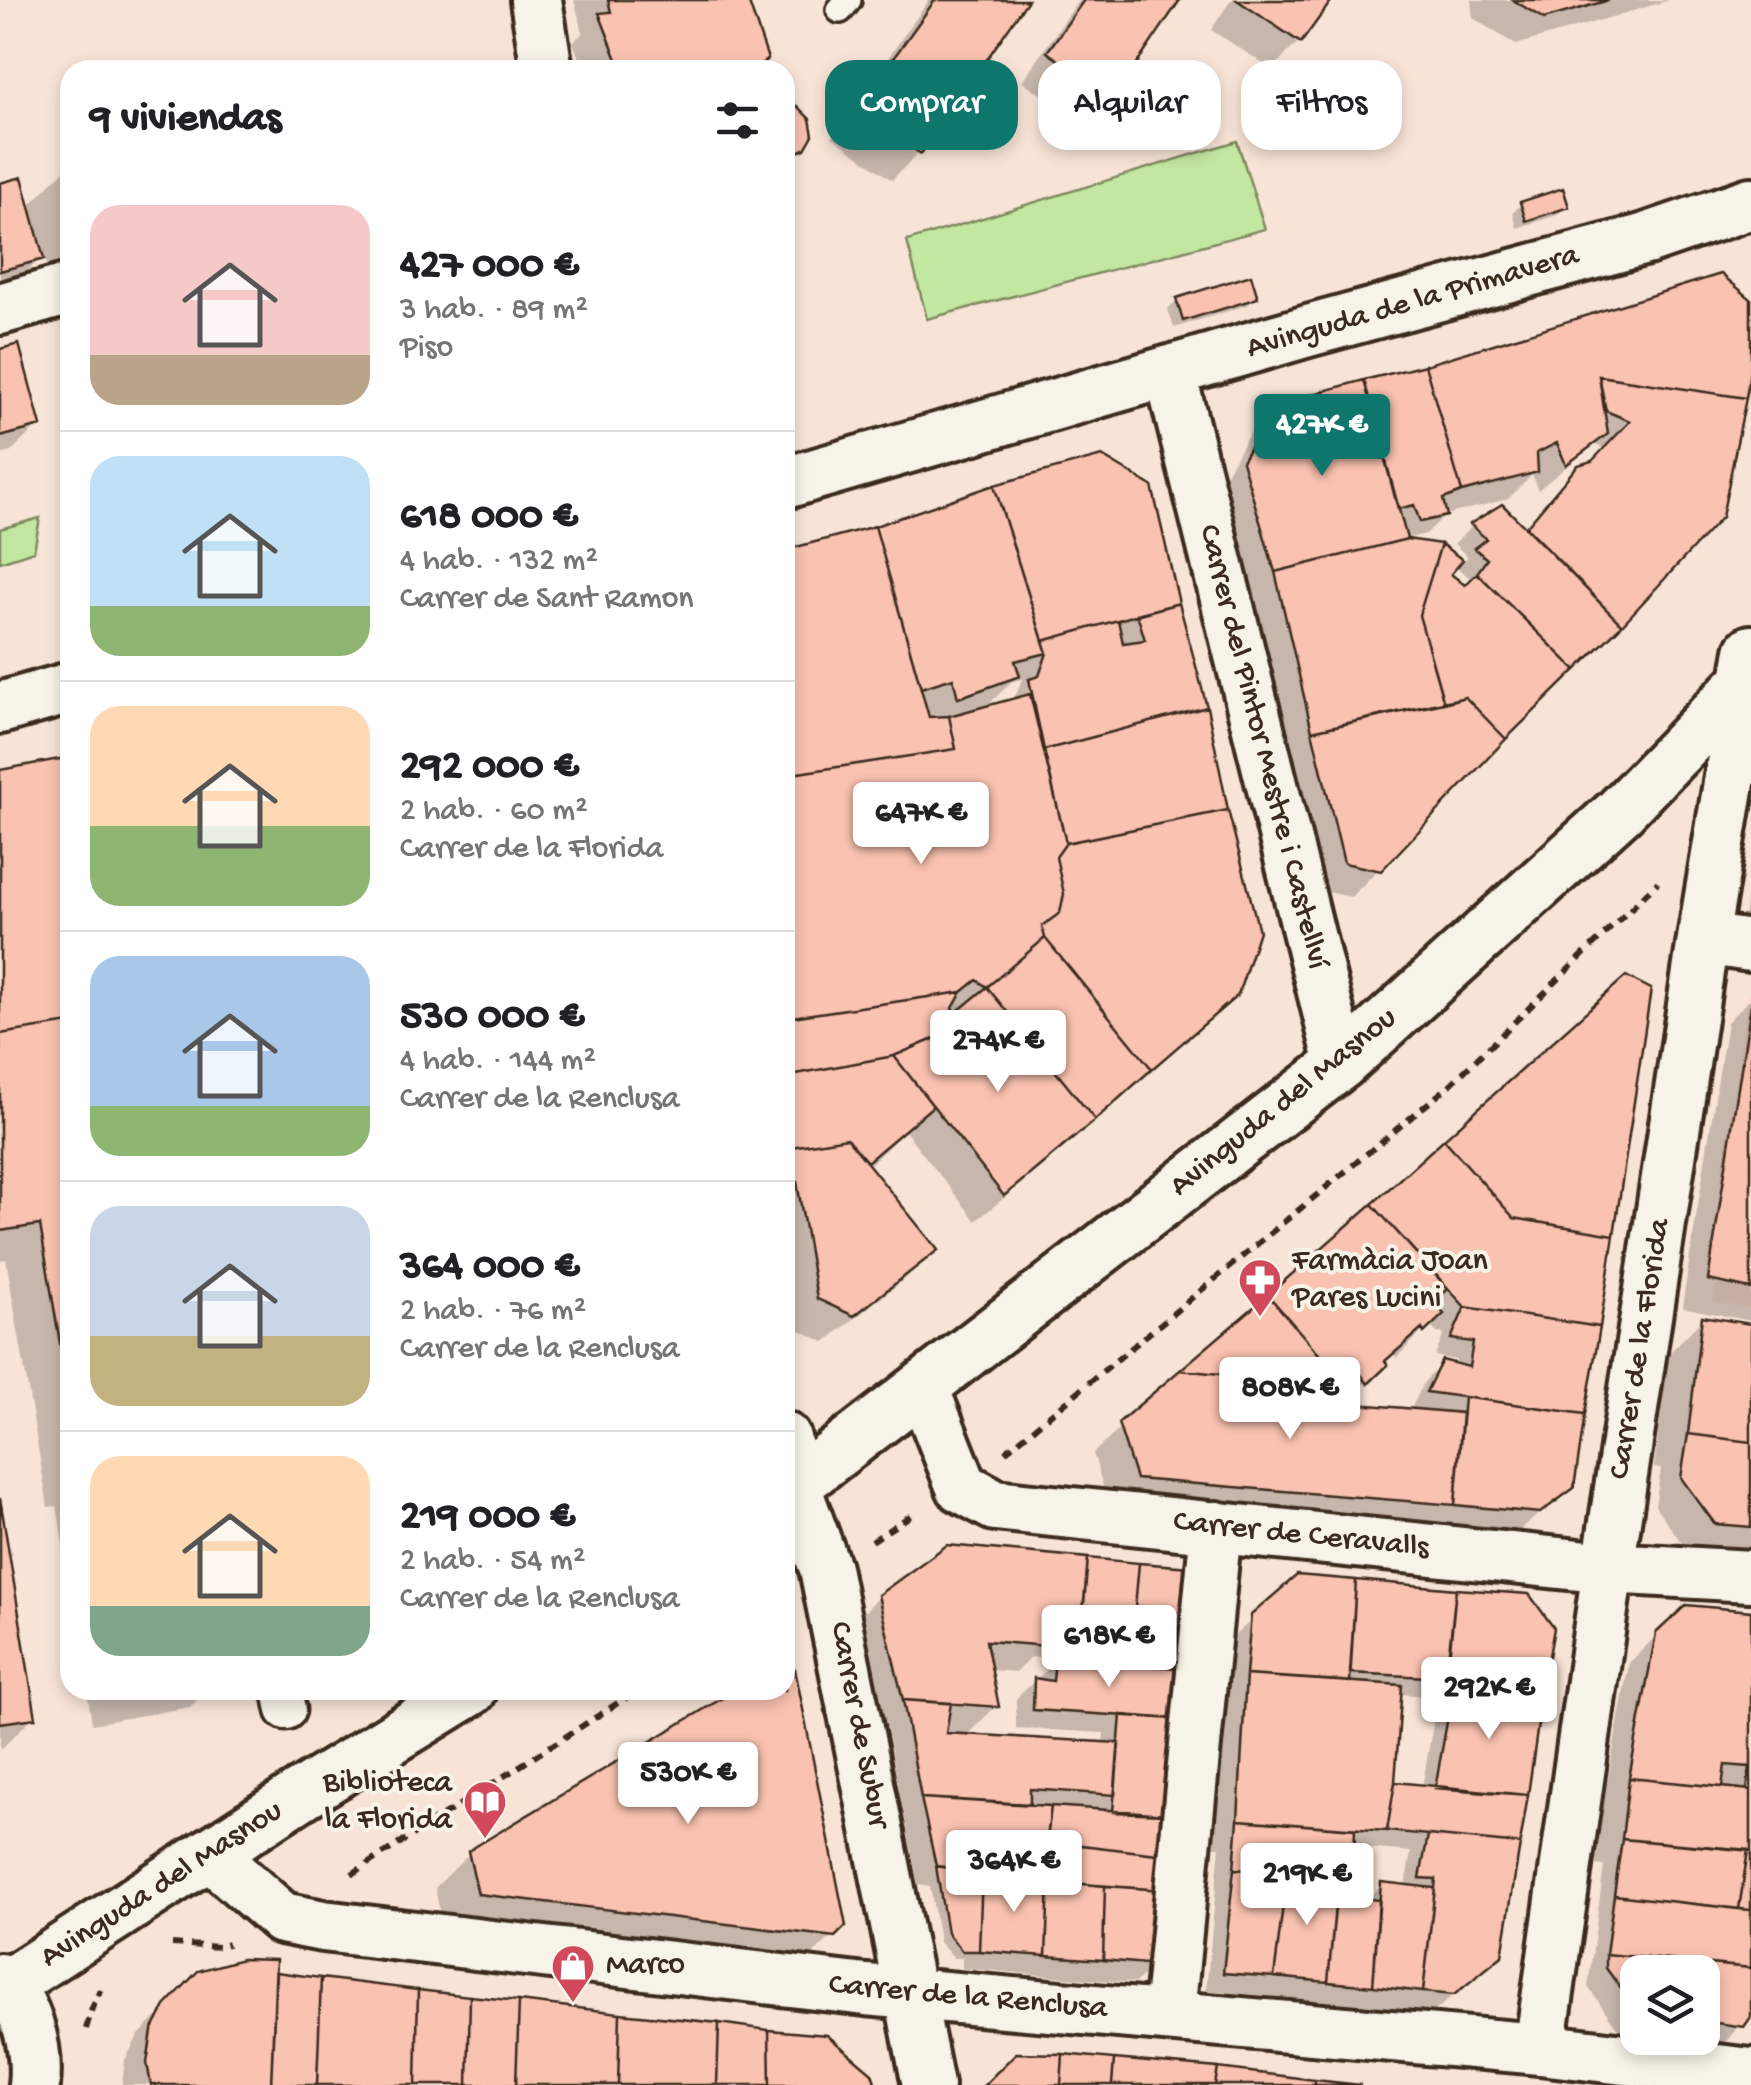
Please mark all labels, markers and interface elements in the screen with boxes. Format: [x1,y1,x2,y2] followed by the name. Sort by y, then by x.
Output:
[825,60,1018,150] chip: Comprar
[1038,60,1221,150] chip: Alquilar
[1241,60,1402,150] chip: Filtros
[710,93,765,148] icon: filters
[90,96,281,145] text: 9 viviendas
[1243,237,1585,369] street label: Avinguda de la Primavera
[400,243,579,292] text: 427 000 €
[170,245,290,365] icon: home
[400,292,588,330] text: 3 hab. · 89 m²
[400,330,453,368] text: Piso
[1241,394,1403,479] pin: 427K €
[1276,407,1368,445] text: 427K €
[400,494,578,543] text: 618 000 €
[170,496,290,616] icon: home
[1188,521,1336,974] street label: Carrer del Pintor Mestre i Castellví
[400,543,598,581] text: 4 hab. · 132 m²
[400,581,694,619] text: Carrer de Sant Ramon
[400,744,579,793] text: 292 000 €
[170,746,290,866] icon: home
[840,782,1002,867] pin: 647K €
[400,793,588,831] text: 2 hab. · 60 m²
[875,795,967,833] text: 647K €
[400,831,663,869] text: Carrer de la Florida
[400,994,584,1043] text: 530 000 €
[170,996,290,1116] icon: home
[1163,1000,1405,1206] street label: Avinguda del Masnou
[917,1010,1079,1095] pin: 274K €
[952,1023,1044,1061] text: 274K €
[400,1043,596,1081] text: 4 hab. · 144 m²
[400,1081,679,1119] text: Carrer de la Renclusa
[1602,1215,1681,1482] street label: Carrer de la Florida
[1291,1243,1488,1318] place label: Farmàcia Joan Pares Lucini
[400,1244,579,1293] text: 364 000 €
[170,1246,290,1366] icon: home
[1237,1257,1283,1318] pharmacy icon: Farmàcia Joan Pares Lucini
[400,1293,586,1331] text: 2 hab. · 76 m²
[400,1331,679,1369] text: Carrer de la Renclusa
[1209,1357,1371,1442] pin: 808K €
[1241,1370,1339,1408] text: 808K €
[400,1494,575,1543] text: 219 000 €
[170,1496,290,1616] icon: home
[1171,1504,1432,1568] street label: Carrer de Ceravalls
[400,1543,585,1581] text: 2 hab. · 54 m²
[400,1581,679,1619] text: Carrer de la Renclusa
[1028,1605,1190,1690] pin: 618K €
[1064,1618,1154,1656] text: 618K €
[819,1619,897,1834] street label: Carrer de Subur
[1408,1657,1570,1742] pin: 292K €
[1443,1670,1535,1708] text: 292K €
[607,1742,769,1827] pin: 530K €
[640,1755,736,1793] text: 530K €
[322,1765,453,1840] place label: Biblioteca la Florida
[462,1779,508,1840] library icon: Biblioteca la Florida
[34,1793,290,1977] street label: Avinguda del Masnou
[933,1830,1095,1915] pin: 364K €
[968,1843,1060,1881] text: 364K €
[1226,1843,1388,1928] pin: 219K €
[1263,1856,1351,1894] text: 219K €
[550,1943,596,2004] shop icon: Marco
[606,1947,685,1985] place label: Marco
[1620,1955,1720,2055] map controls
[1620,1955,1720,2055] button: layers
[827,1967,1110,2029] street label: Carrer de la Renclusa

